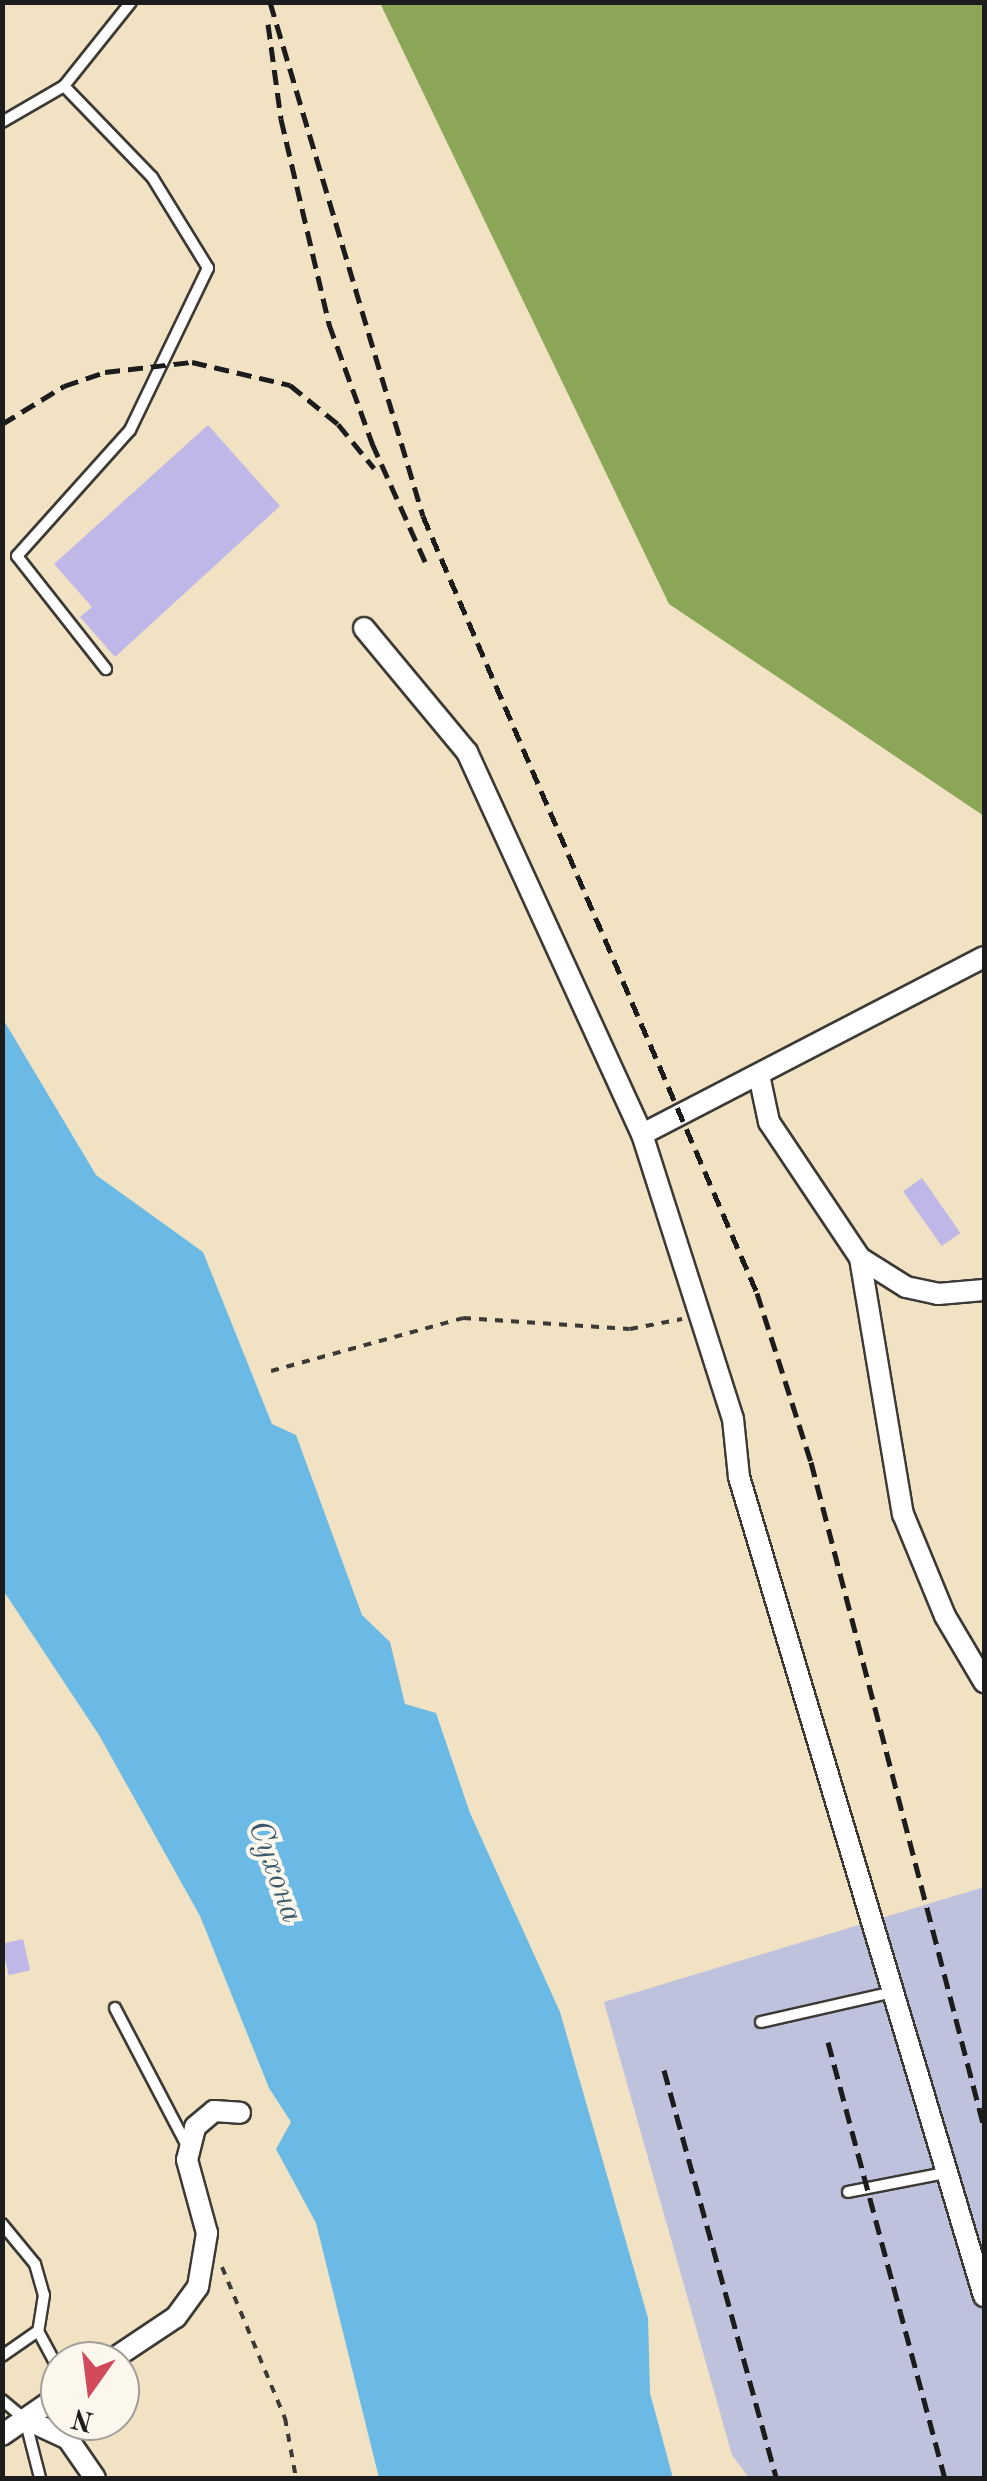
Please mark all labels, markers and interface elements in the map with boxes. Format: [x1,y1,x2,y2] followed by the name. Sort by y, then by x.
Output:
[238,1816,310,1928] water label: Сухона
[40,2341,140,2441] north arrow
[69,2402,97,2434] text: N

